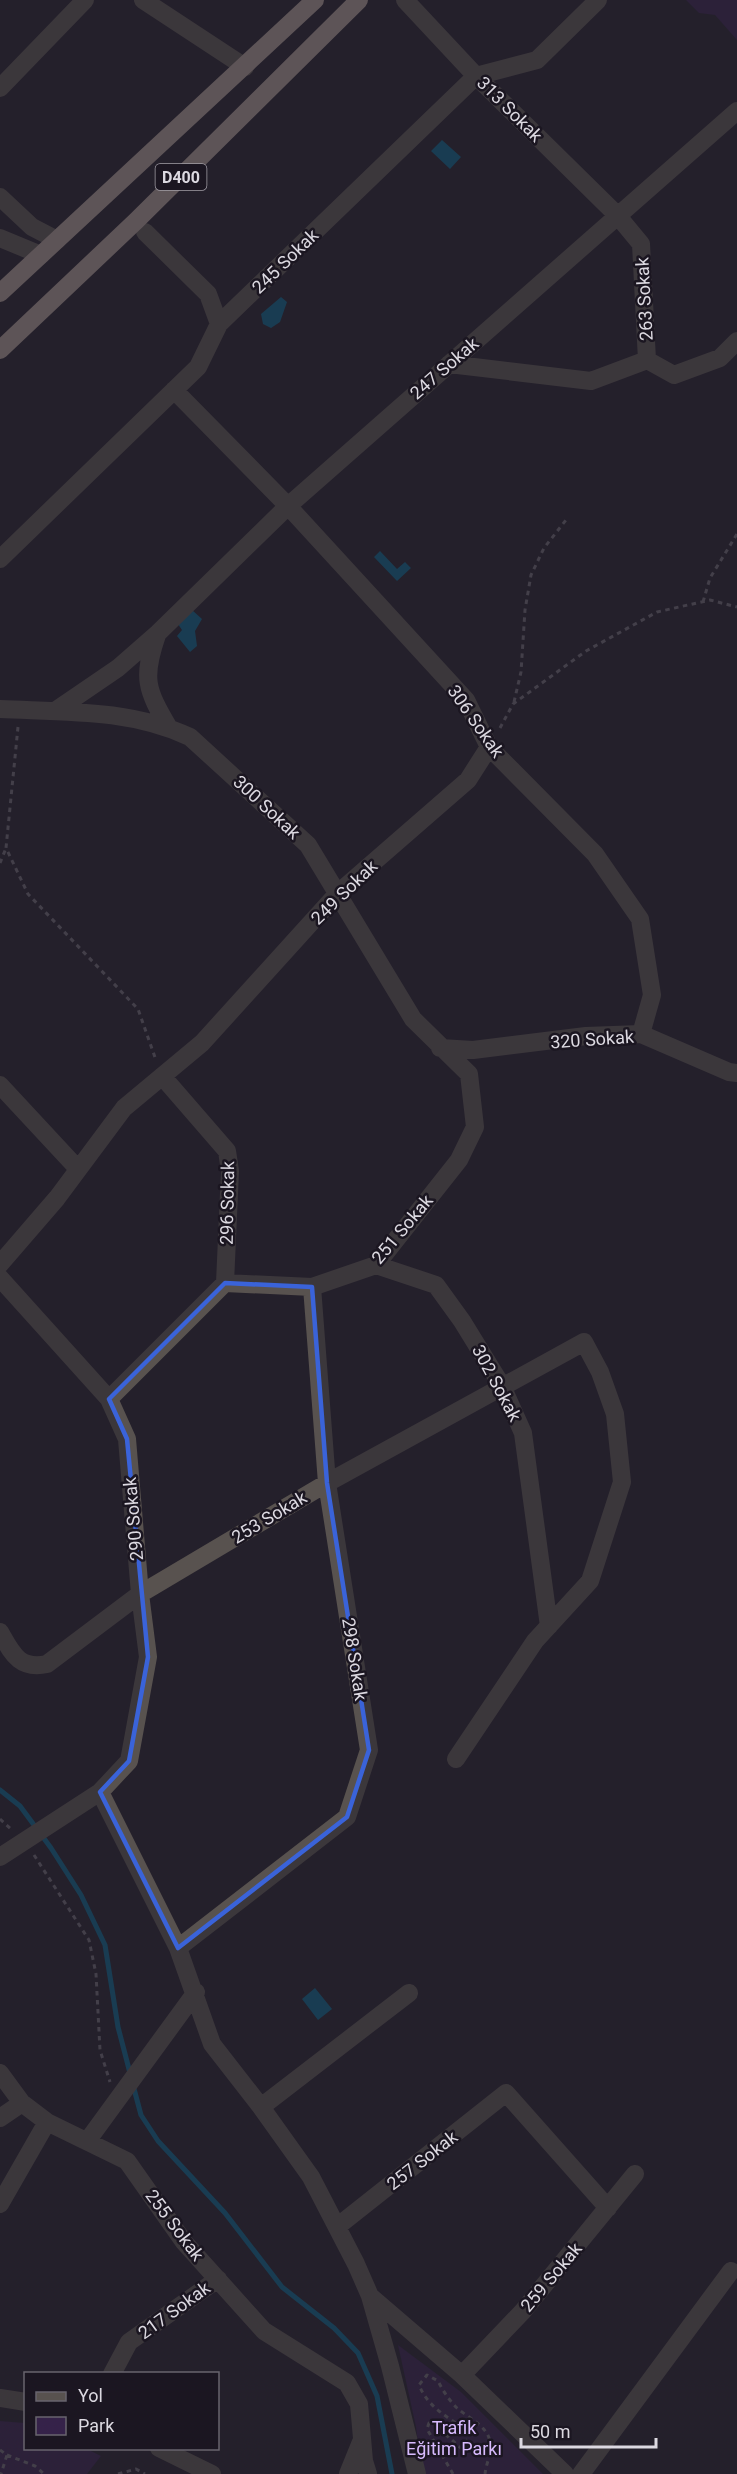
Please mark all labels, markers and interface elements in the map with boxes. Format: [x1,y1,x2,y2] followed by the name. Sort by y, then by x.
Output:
[473,72,548,147] street label: 313 Sokak
[156,164,207,190] road number: D400
[248,224,323,298] street label: 245 Sokak
[631,256,657,341] street label: 263 Sokak
[405,332,483,403] street label: 247 Sokak
[443,681,509,762] street label: 306 Sokak
[229,771,305,844] street label: 300 Sokak
[307,855,382,929] street label: 249 Sokak
[549,1026,635,1052] street label: 320 Sokak
[216,1160,238,1245] street label: 296 Sokak
[367,1189,438,1268] street label: 251 Sokak
[468,1341,526,1426] street label: 302 Sokak
[119,1475,147,1562] street label: 290 Sokak
[228,1486,311,1548] street label: 253 Sokak
[338,1616,372,1703] street label: 298 Sokak
[383,2125,462,2194] street label: 257 Sokak
[141,2185,209,2265] street label: 255 Sokak
[516,2237,587,2316] street label: 259 Sokak
[134,2276,215,2343] street label: 217 Sokak
[24,2372,219,2450] legend
[78,2385,103,2406] text: Yol
[521,2411,656,2449] scale bar
[78,2415,115,2436] text: Park
[406,2417,502,2459] park label: Trafik Eğitim Parkı
[530,2421,570,2442] text: 50 m

